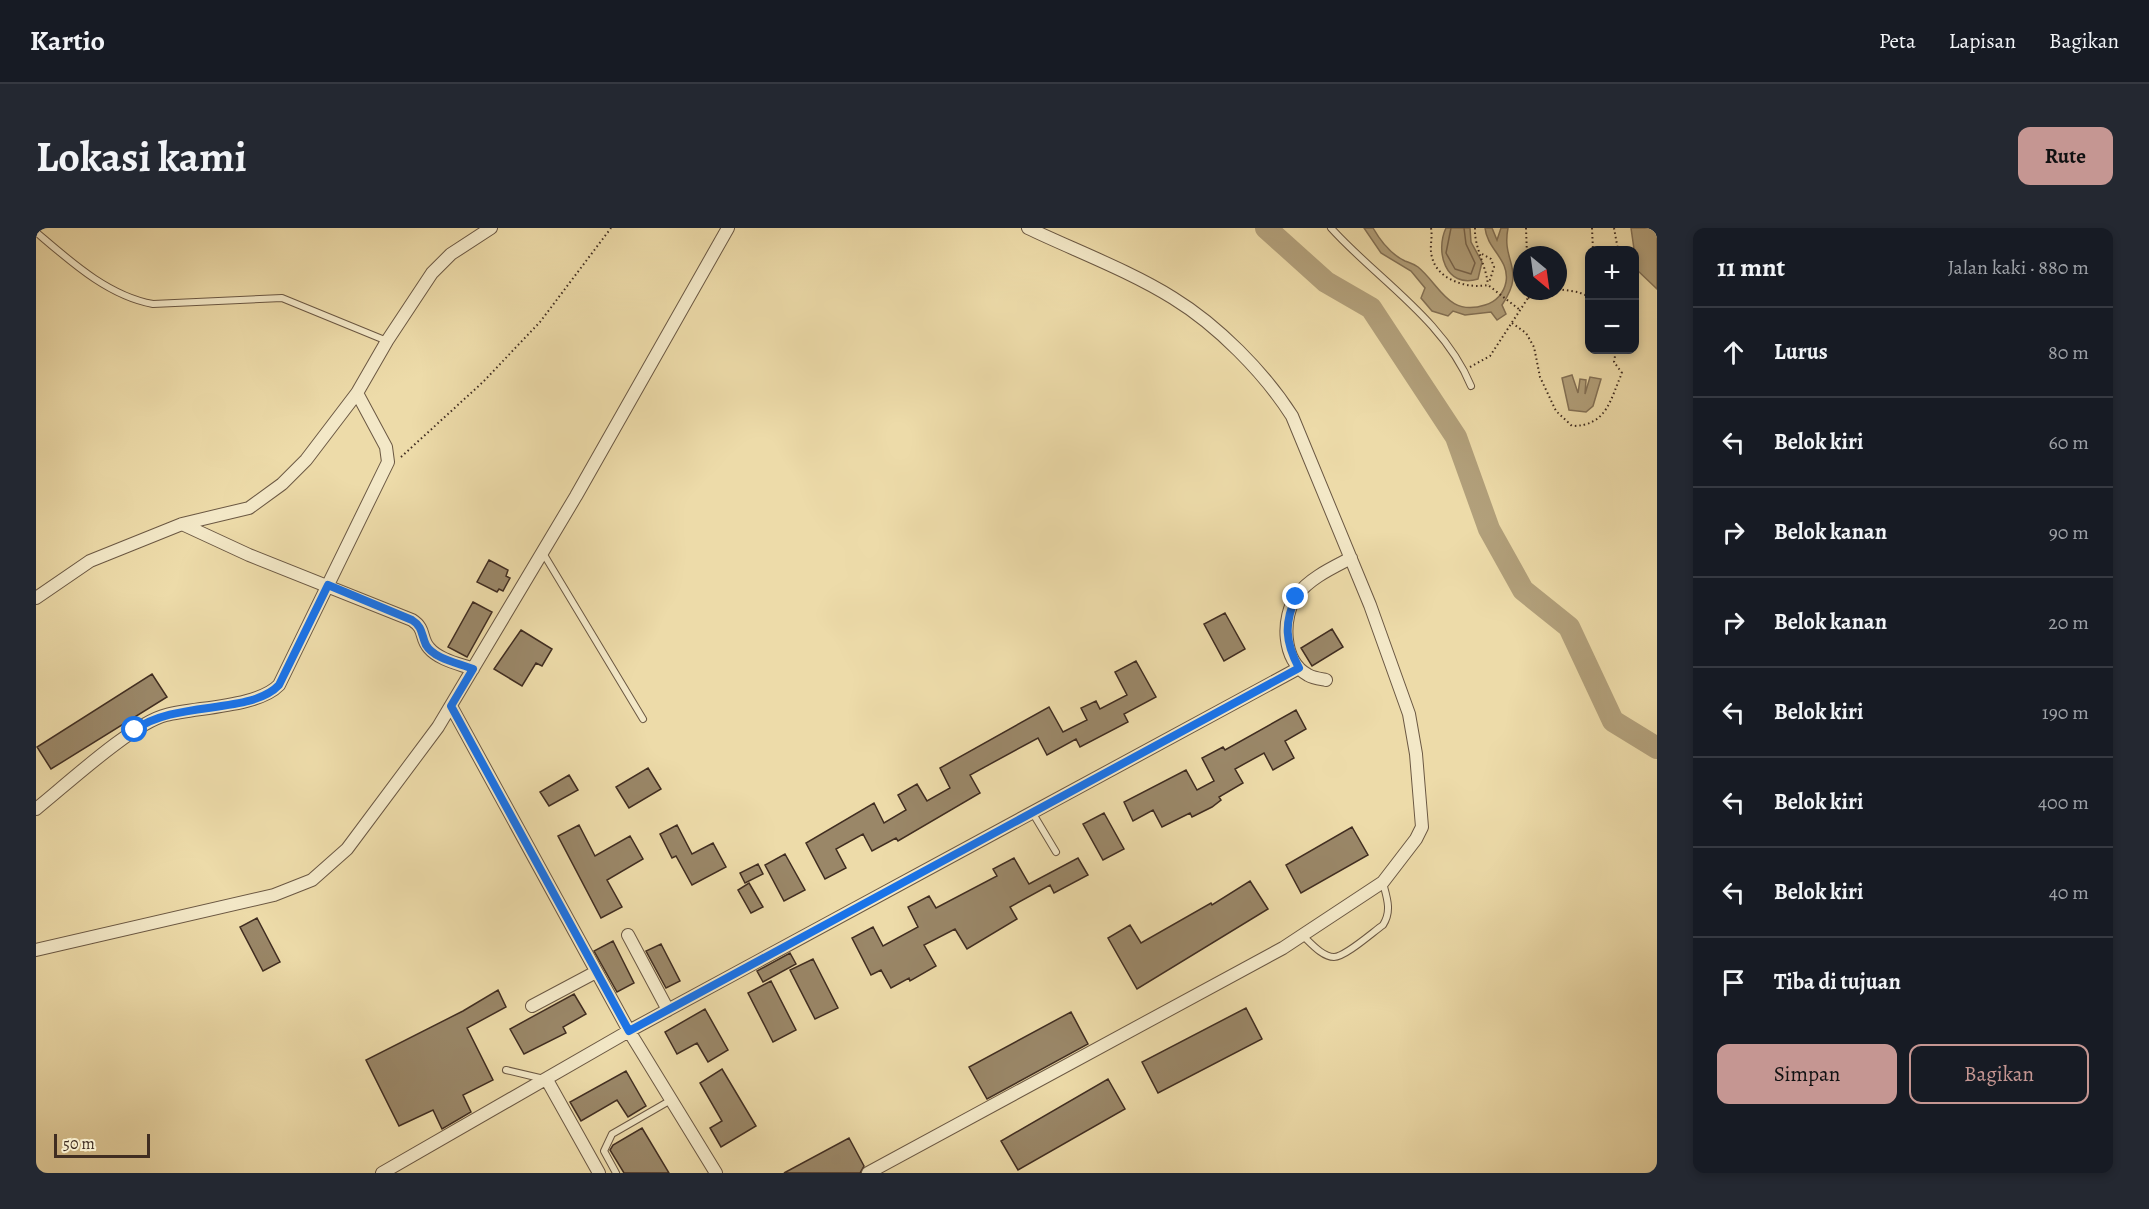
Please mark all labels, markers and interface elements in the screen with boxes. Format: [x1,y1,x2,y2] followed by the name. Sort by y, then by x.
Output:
[30,22,105,60] text: Kartio
[1879,27,1916,55] text: Peta
[1949,27,2016,55] text: Lapisan
[2049,27,2119,55] text: Bagikan
[2018,127,2113,185] button: Rute
[36,128,247,185] text: Lokasi kami
[1513,246,1567,300] north arrow
[1585,246,1639,354] map controls
[1585,246,1639,300] button: +
[1717,250,1785,285] text: 11 mnt
[1948,254,2089,281] text: Jalan kaki · 880 m
[1585,300,1639,354] button: −
[1717,336,1750,369] icon: ahead
[1774,337,1828,367] text: Lurus
[2048,339,2089,366] text: 80 m
[1717,426,1750,459] icon: left
[1774,427,1863,457] text: Belok kiri
[2049,429,2089,456] text: 60 m
[1717,516,1750,549] icon: right
[1774,517,1887,547] text: Belok kanan
[2049,519,2089,546] text: 90 m
[1282,583,1308,609] route end
[1717,606,1750,639] icon: right
[1774,607,1887,637] text: Belok kanan
[2048,609,2089,636] text: 20 m
[1717,696,1750,729] icon: left
[1774,697,1863,727] text: Belok kiri
[2042,699,2089,726] text: 190 m
[121,716,147,742] route start
[1717,786,1750,819] icon: left
[1774,787,1863,817] text: Belok kiri
[2038,789,2089,816] text: 400 m
[1717,876,1750,909] icon: left
[1774,877,1863,907] text: Belok kiri
[2049,879,2089,906] text: 40 m
[1717,966,1750,999] icon: arrive
[1774,967,1901,997] text: Tiba di tujuan
[1717,1044,1897,1104] button: Simpan
[1909,1044,2089,1104] button: Bagikan
[54,1131,150,1158] scale bar
[63,1133,95,1155] text: 50 m

